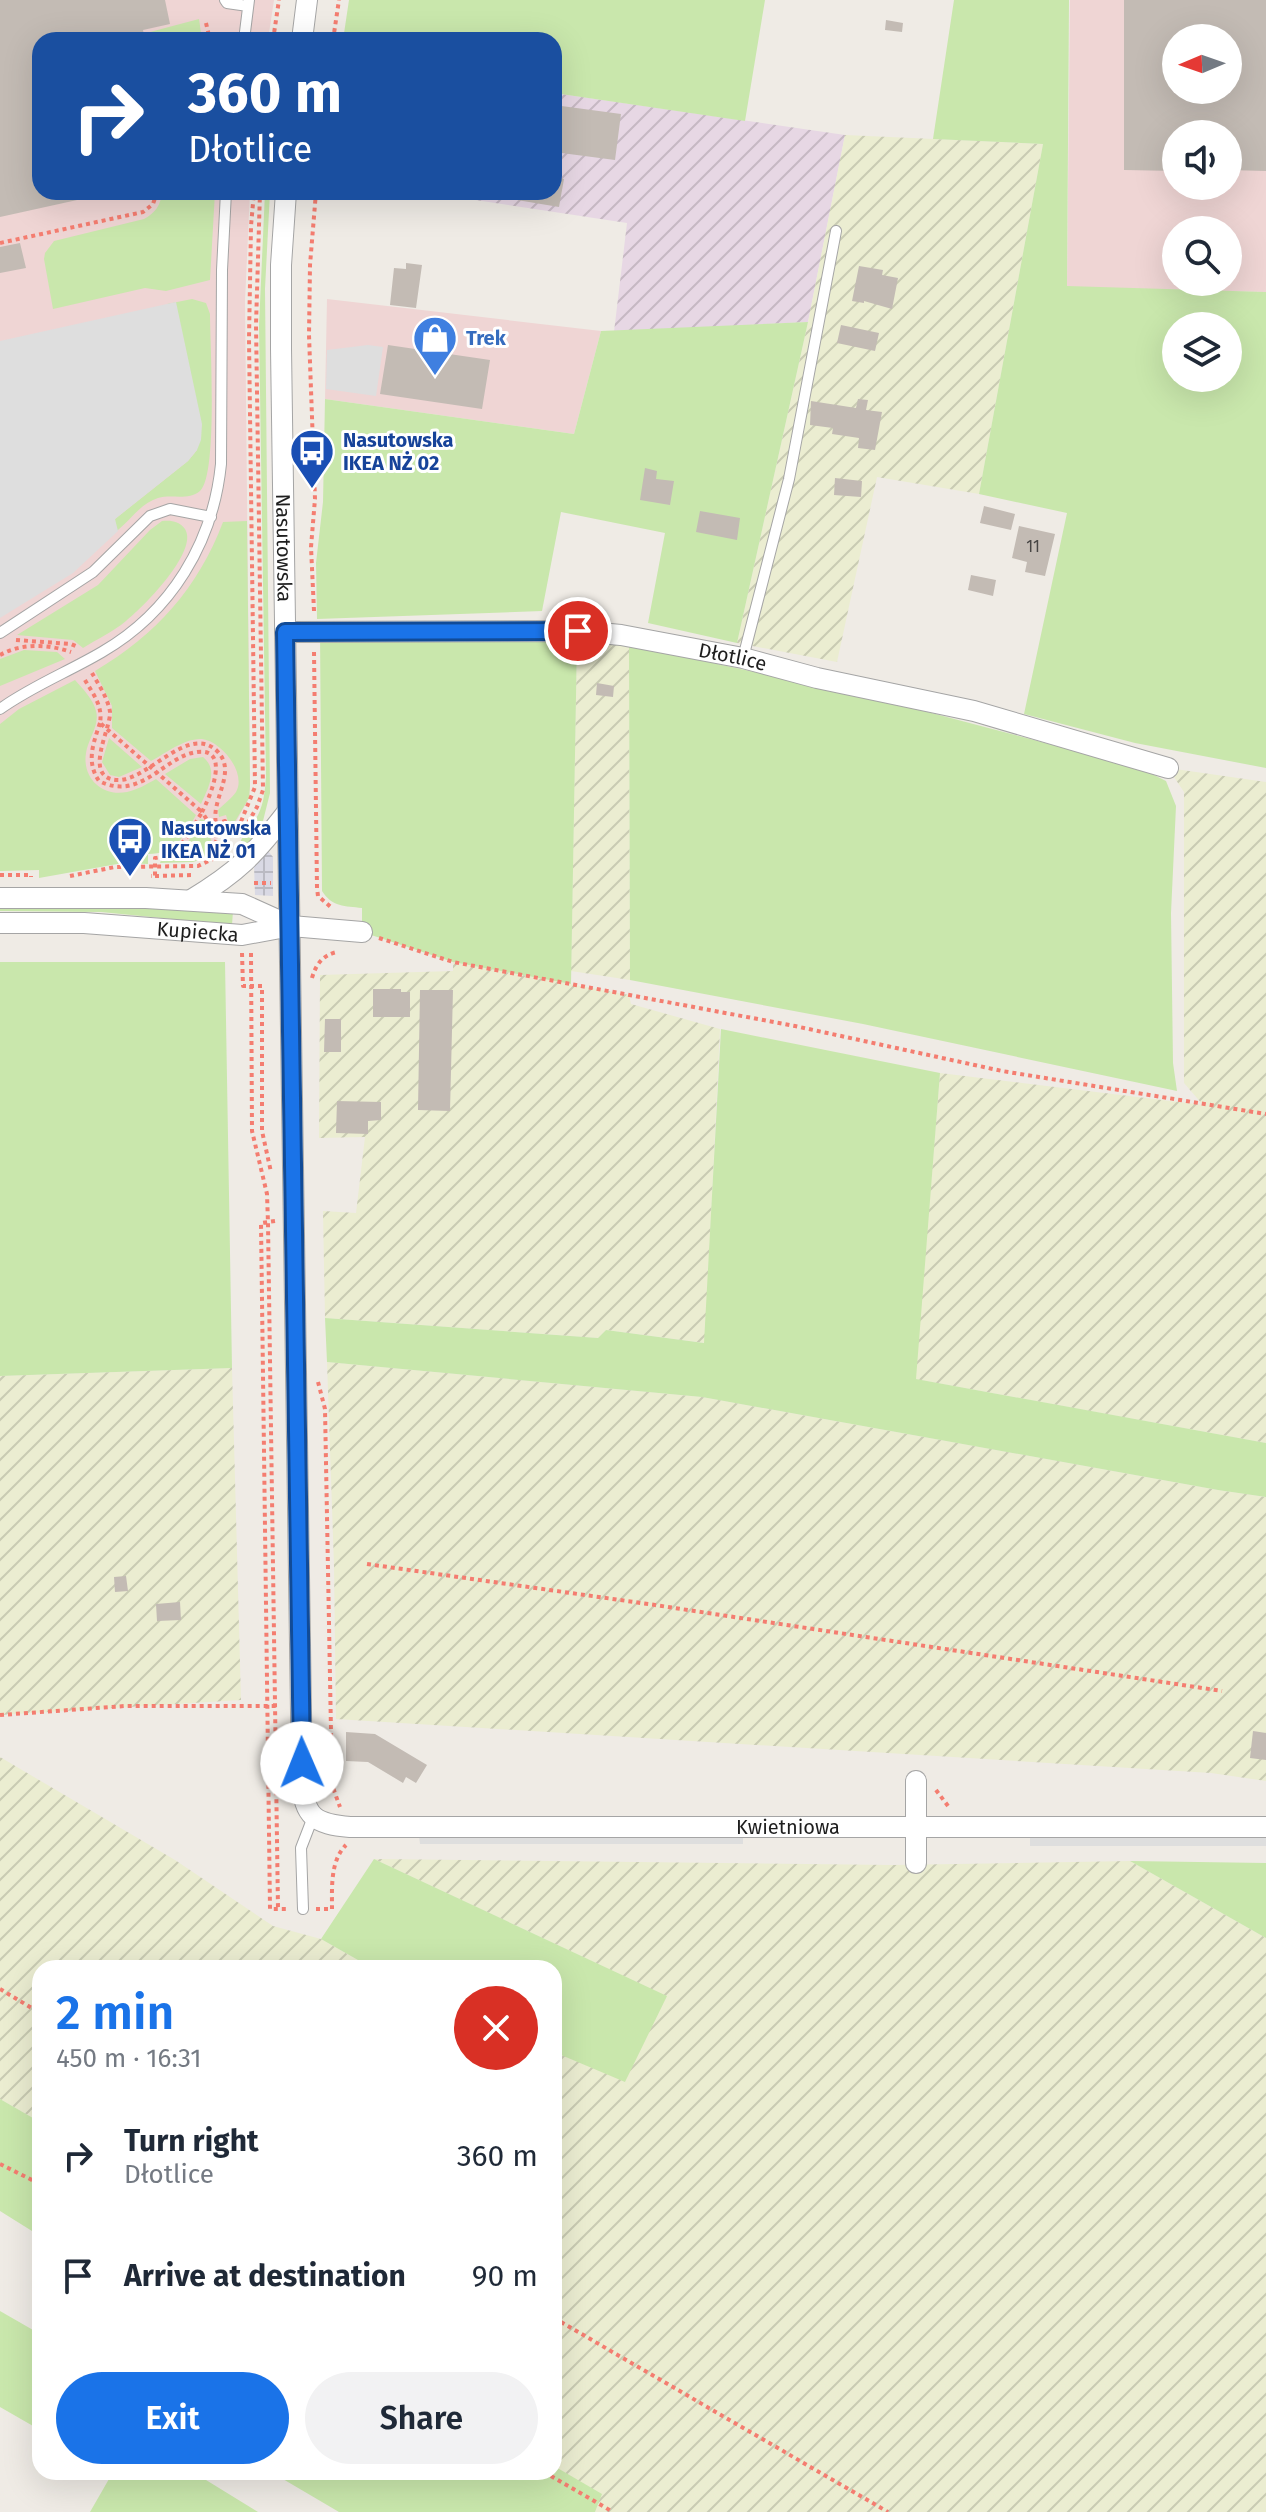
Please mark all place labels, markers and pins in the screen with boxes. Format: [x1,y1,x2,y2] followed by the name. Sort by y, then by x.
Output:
[411,314,459,377] shop icon: Trek
[466,326,507,350] place label: Trek
[288,427,336,490] bus stop icon: Nasutowska IKEA NŻ 02
[343,428,454,475] place label: Nasutowska IKEA NŻ 02
[544,597,612,665] pin
[106,815,154,878] bus stop icon: Nasutowska IKEA NŻ 01
[161,816,272,863] place label: Nasutowska IKEA NŻ 01

